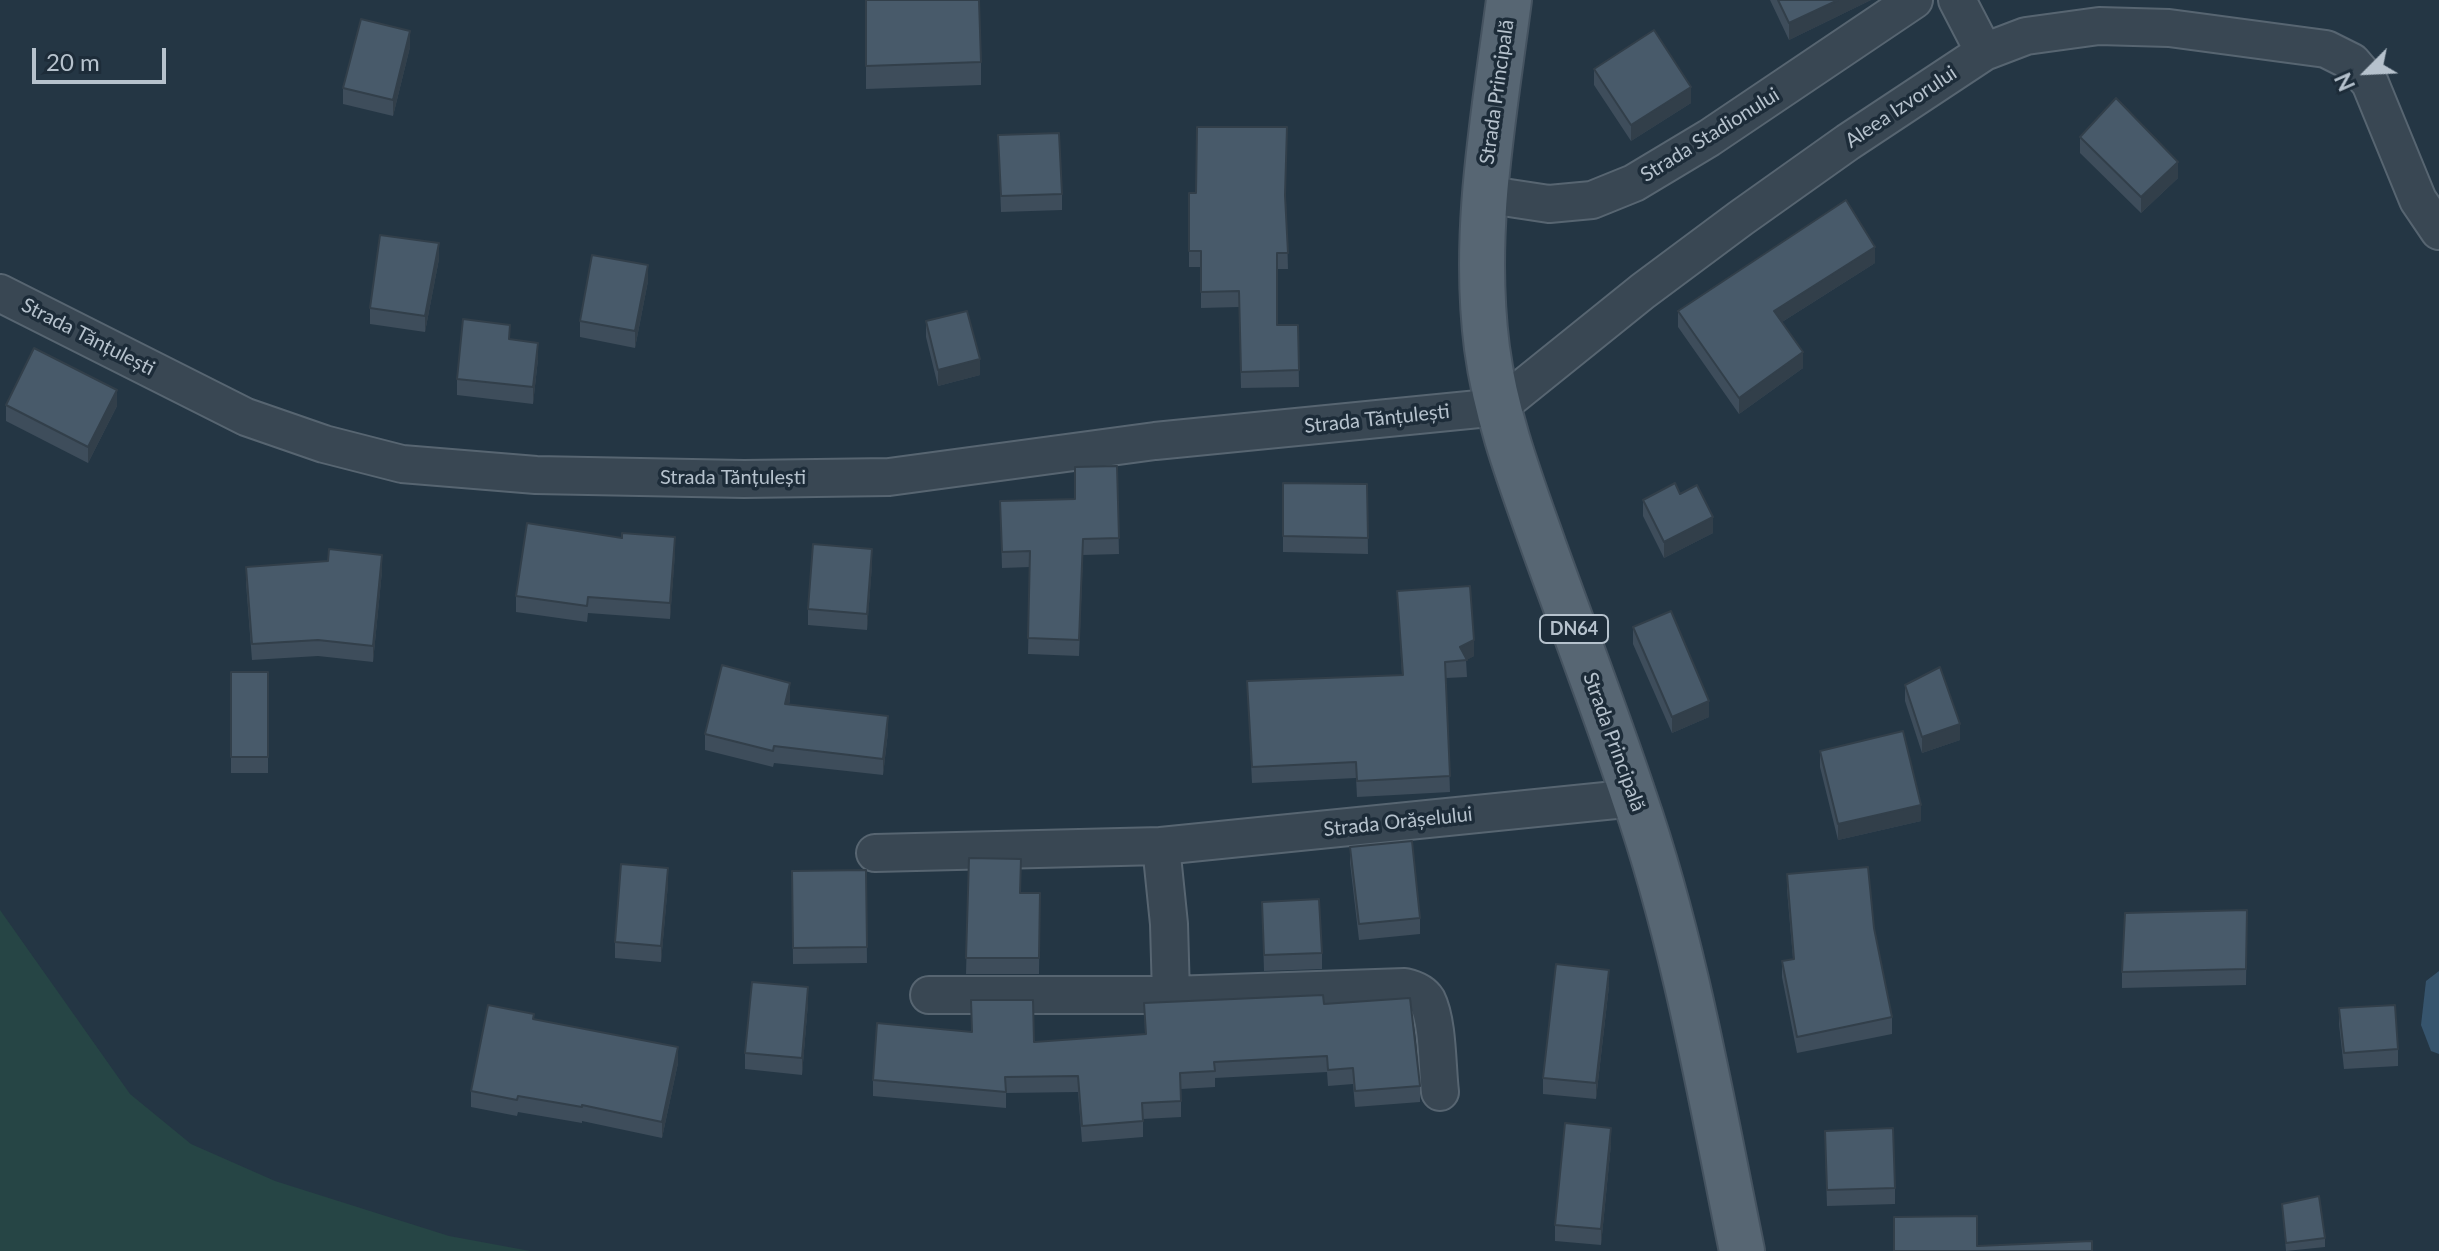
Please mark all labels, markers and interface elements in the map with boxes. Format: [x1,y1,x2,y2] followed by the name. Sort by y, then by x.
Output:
[1475,18,1519,166] street label: Strada Principală
[36,32,170,82] scale bar
[2327,32,2407,112] north arrow
[46,47,100,76] text: 20 m
[1841,61,1961,153] street label: Aleea Izvorului
[2329,69,2360,95] text: N
[1636,83,1784,187] street label: Strada Stadionului
[17,293,159,381] street label: Strada Tănțulești
[1303,399,1451,439] street label: Strada Tănțulești
[660,466,806,490] street label: Strada Tănțulești
[1540,615,1608,643] road number: DN64
[1578,669,1650,815] street label: Strada Principală
[1322,802,1474,842] street label: Strada Orășelului

